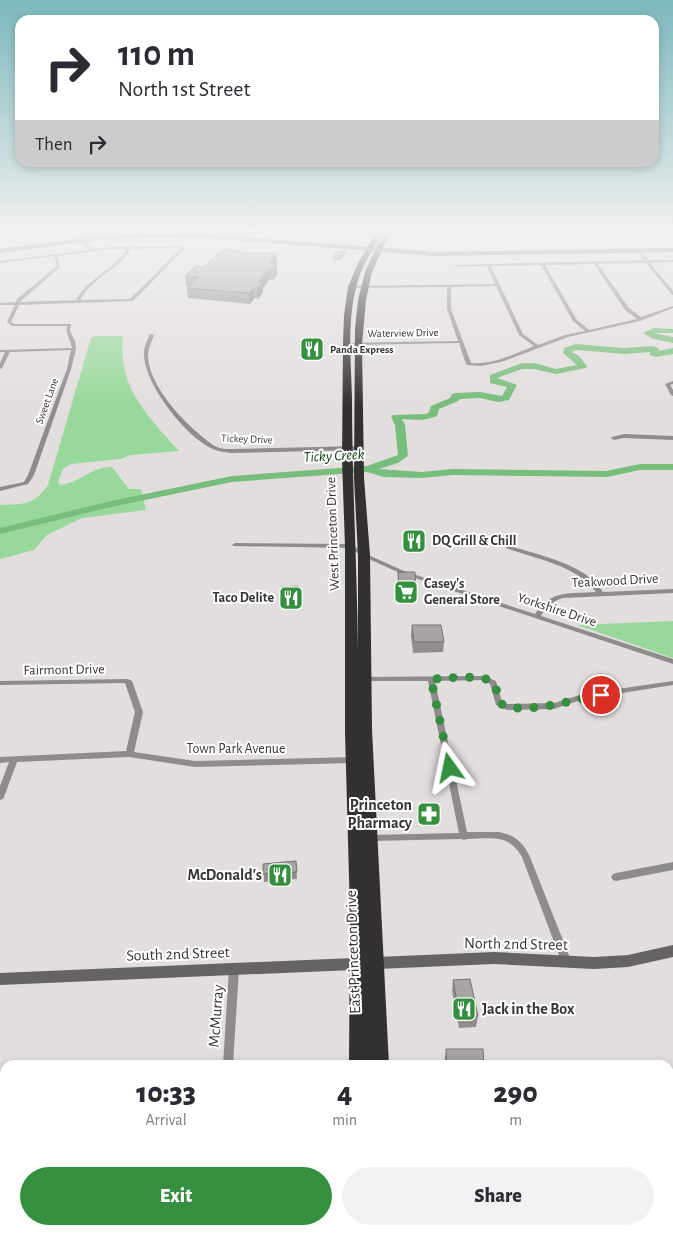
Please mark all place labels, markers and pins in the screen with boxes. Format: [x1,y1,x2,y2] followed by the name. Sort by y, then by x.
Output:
[299,336,325,362] restaurant icon: Panda Express
[330,344,393,355] place label: Panda Express
[401,528,427,554] restaurant icon: DQ Grill & Chill
[432,534,516,548] place label: DQ Grill & Chill
[424,577,500,607] place label: Casey's General Store
[393,579,419,605] supermarket icon: Casey's General Store
[278,585,304,611] restaurant icon: Taco Delite
[212,591,274,605] place label: Taco Delite
[580,674,622,716] pin
[348,797,413,832] place label: Princeton Pharmacy
[416,801,442,827] pharmacy icon: Princeton Pharmacy
[267,862,293,888] restaurant icon: McDonald's
[187,867,262,883] place label: McDonald's
[451,996,477,1022] restaurant icon: Jack in the Box
[482,1001,575,1017] place label: Jack in the Box

